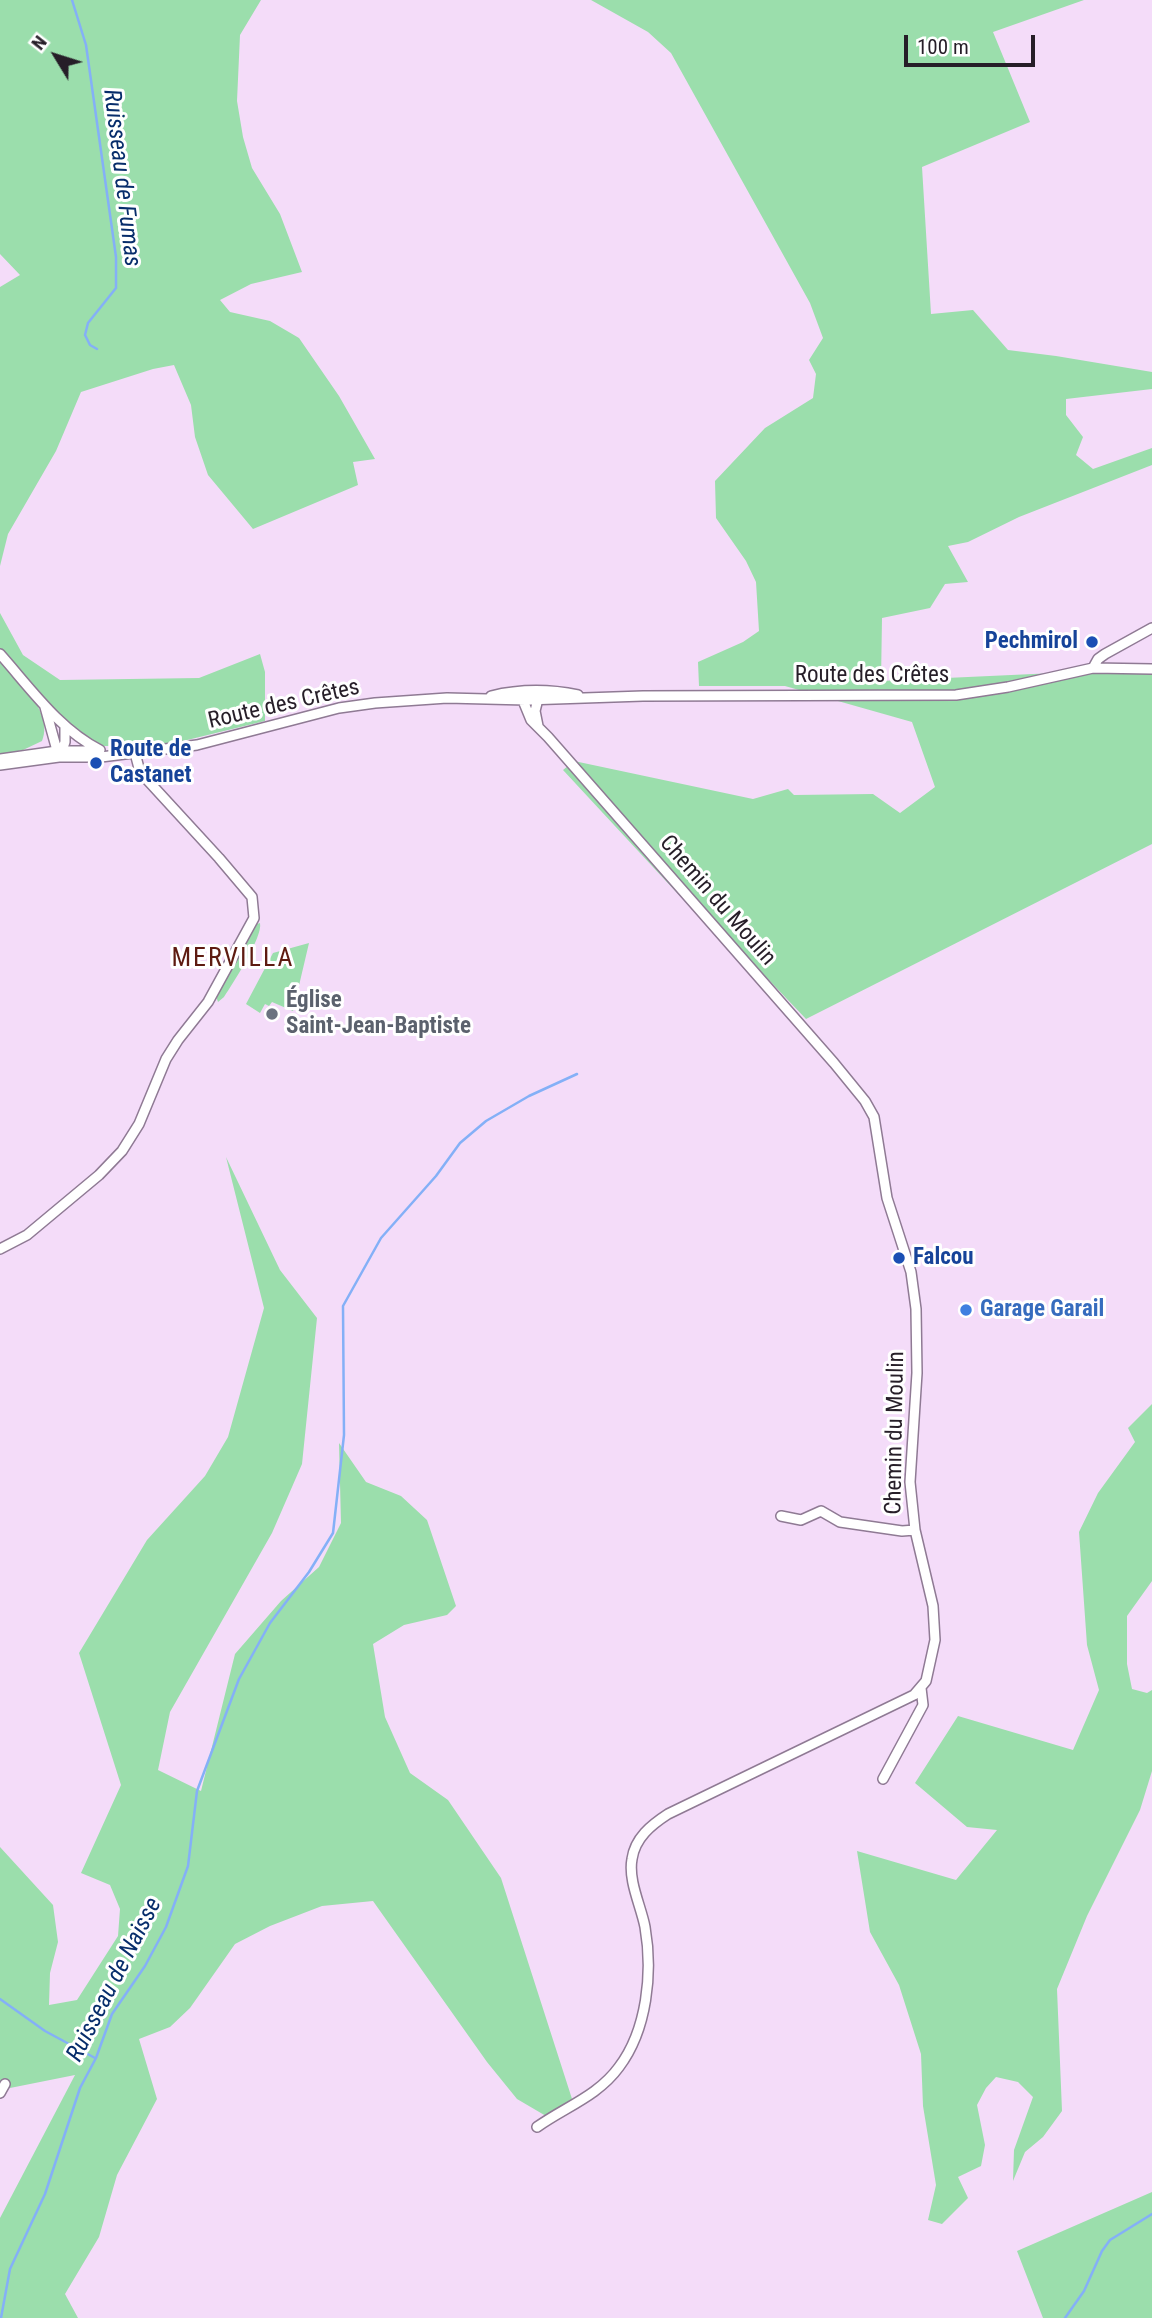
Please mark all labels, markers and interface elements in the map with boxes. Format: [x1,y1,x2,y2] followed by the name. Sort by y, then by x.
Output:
[21,21,91,91] north arrow
[907,21,1038,65] scale bar
[26,31,52,54] text: N
[917,35,969,59] text: 100 m
[96,88,146,268] water label: Ruisseau de Fumas
[985,628,1078,656] place label: Pechmirol
[1084,634,1100,650] marker: Pechmirol
[795,662,949,690] street label: Route des Crêtes
[206,674,362,736] street label: Route des Crêtes
[110,736,192,790] place label: Route de Castanet
[88,755,104,771] marker: Route de Castanet
[653,830,781,972] street label: Chemin du Moulin
[172,943,294,975] district label: MERVILLA
[286,987,471,1041] place label: Église Saint-Jean-Baptiste
[264,1006,280,1022] marker: Église Saint-Jean-Baptiste
[913,1244,974,1272] place label: Falcou
[891,1250,907,1266] marker: Falcou
[980,1296,1104,1324] place label: Garage Garail
[958,1302,974,1318] marker: Garage Garail
[881,1351,911,1515] street label: Chemin du Moulin
[61,1893,169,2067] water label: Ruisseau de Naisse

